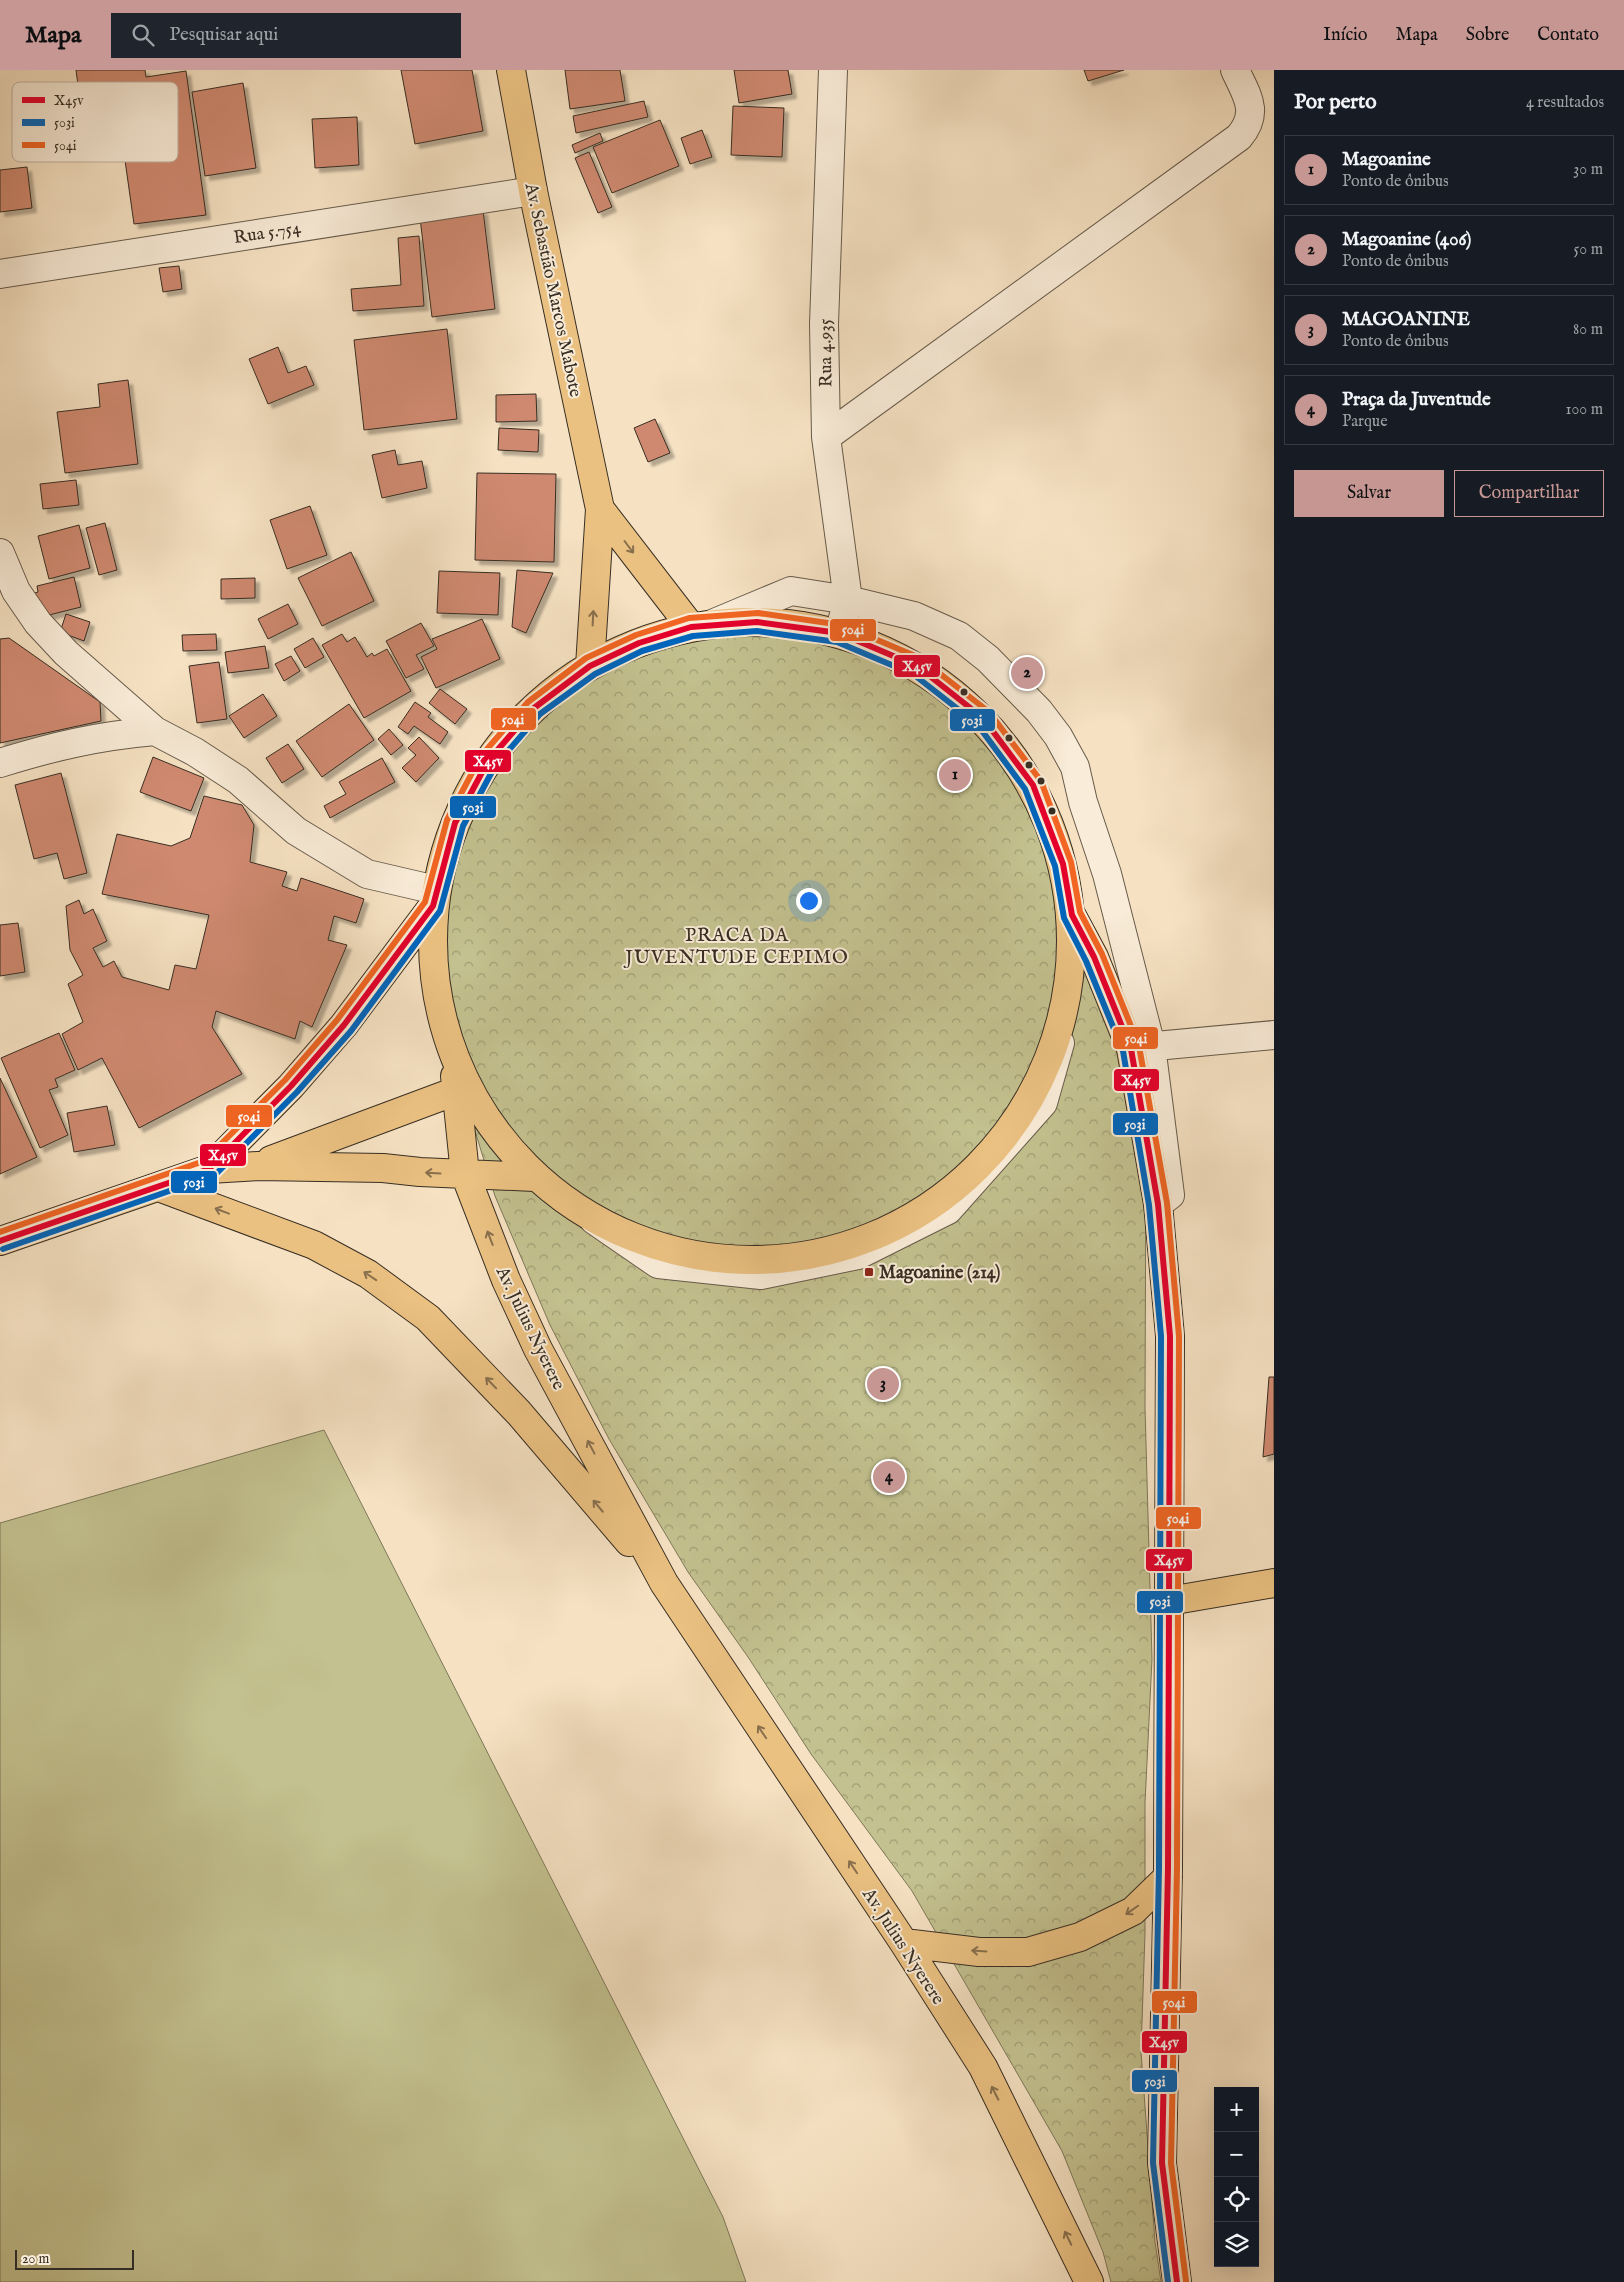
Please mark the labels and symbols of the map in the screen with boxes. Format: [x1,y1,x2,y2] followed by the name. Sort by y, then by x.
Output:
[12,82,178,162] legend
[54,92,84,110] text: X45v
[54,114,75,132] text: 503i
[54,137,77,155] text: 504i
[518,180,586,399] street label: Av. Sebastião Marcos Mabote
[232,217,303,250] street label: Rua 5.754
[814,318,839,388] street label: Rua 4.935
[624,540,635,553] one-way arrow
[589,610,598,626] one-way arrow
[829,618,877,642] line badge: 504i
[842,621,865,639] text: 504i
[893,654,941,678] line badge: X45v
[1011,654,1043,692] pin: 2
[901,658,932,676] text: X45v
[959,687,969,697] unlabelled marker
[490,707,537,731] line badge: 504i
[949,708,996,732] line badge: 503i
[502,711,525,729] text: 504i
[962,712,983,730] text: 503i
[1004,733,1014,743] unlabelled marker
[464,749,512,773] line badge: X45v
[472,753,503,771] text: X45v
[939,756,971,794] pin: 1
[1024,760,1034,770] unlabelled marker
[1036,776,1046,786] unlabelled marker
[449,795,497,819] line badge: 503i
[463,799,484,817] text: 503i
[1047,806,1057,816] unlabelled marker
[796,888,822,914] your location
[623,924,849,970] district label: PRACA DA JUVENTUDE CEPIMO
[1112,1026,1159,1050] line badge: 504i
[1125,1030,1148,1048] text: 504i
[1113,1068,1160,1092] line badge: X45v
[1120,1072,1151,1090] text: X45v
[225,1104,273,1128] line badge: 504i
[238,1108,261,1126] text: 504i
[1112,1112,1159,1136] line badge: 503i
[1125,1116,1146,1134] text: 503i
[199,1143,247,1167] line badge: X45v
[207,1147,238,1165] text: X45v
[425,1168,441,1177] one-way arrow
[170,1170,218,1194] line badge: 503i
[184,1174,205,1192] text: 503i
[215,1205,230,1215] one-way arrow
[485,1231,494,1247] one-way arrow
[489,1262,569,1394] street label: Av. Julius Nyerere
[879,1262,1000,1285] place label: Magoanine (214)
[863,1266,875,1278] marker: Magoanine (214)
[364,1271,378,1281] one-way arrow
[867,1365,899,1403] pin: 3
[485,1377,497,1390] one-way arrow
[586,1440,596,1455] one-way arrow
[873,1458,905,1496] pin: 4
[593,1499,604,1512] one-way arrow
[1155,1506,1202,1530] line badge: 504i
[1167,1510,1190,1528] text: 504i
[1145,1548,1193,1572] line badge: X45v
[1153,1552,1184,1570] text: X45v
[1136,1590,1184,1614] line badge: 503i
[1150,1593,1171,1611] text: 503i
[757,1725,767,1739] one-way arrow
[847,1860,857,1874] one-way arrow
[856,1883,949,2009] street label: Av. Julius Nyerere
[1125,1905,1139,1915] one-way arrow
[971,1946,987,1956] one-way arrow
[1151,1990,1198,2014] line badge: 504i
[1163,1994,1186,2012] text: 504i
[1141,2030,1188,2054] line badge: X45v
[1148,2034,1179,2052] text: X45v
[1131,2069,1178,2093] line badge: 503i
[1145,2073,1166,2091] text: 503i
[990,2085,1000,2100] one-way arrow
[1063,2231,1072,2246] one-way arrow
[15,2247,134,2270] scale bar

